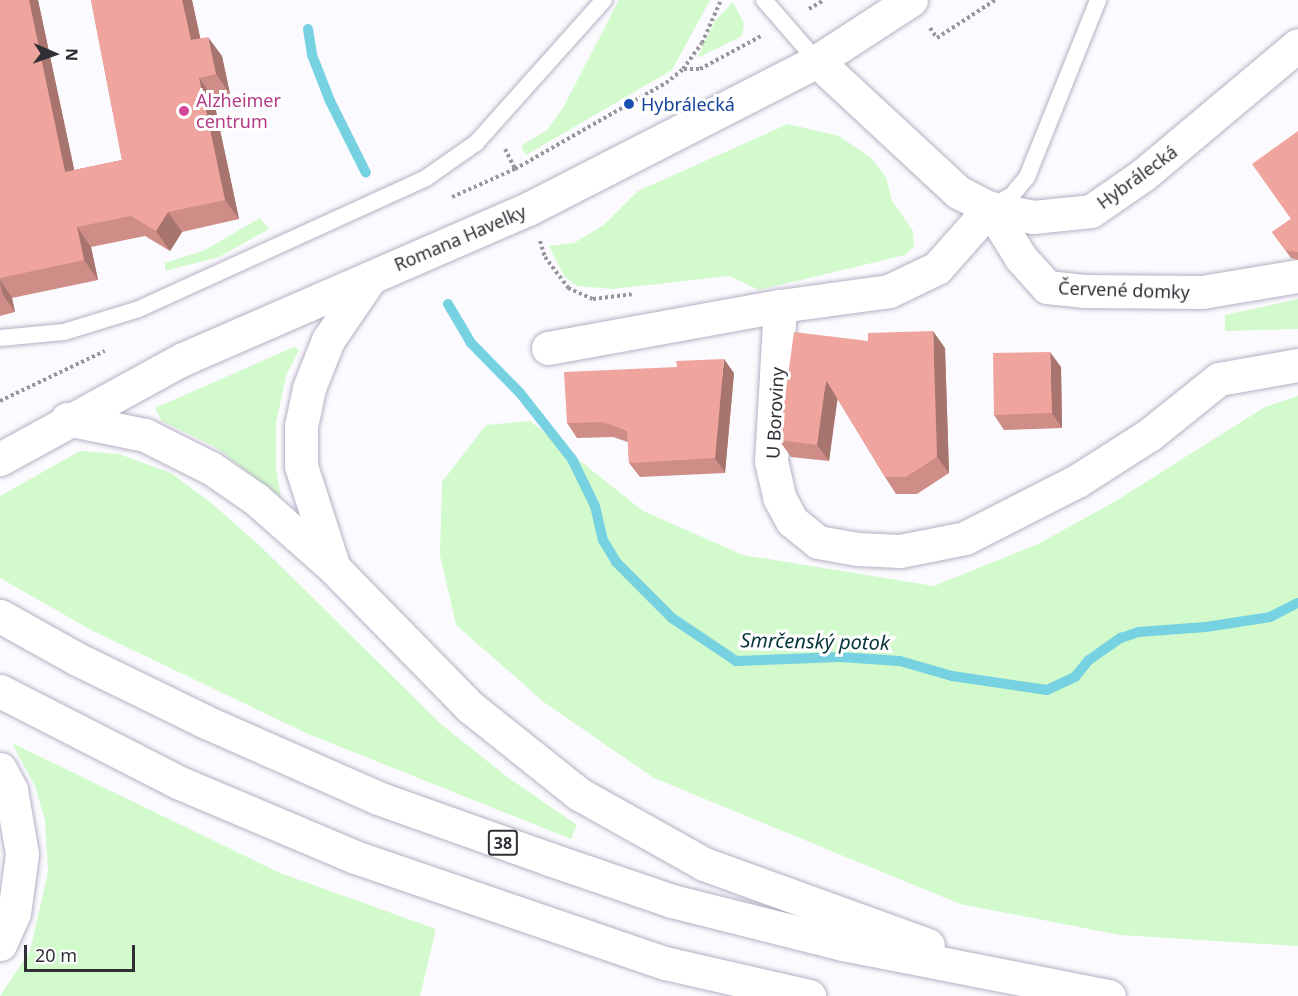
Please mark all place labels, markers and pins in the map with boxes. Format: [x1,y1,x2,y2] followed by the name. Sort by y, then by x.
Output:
[196,90,281,132] place label: Alzheimer centrum
[641,93,735,115] place label: Hybrálecká
[622,97,636,111] marker: Hybrálecká
[177,104,191,118] marker: Alzheimer centrum

